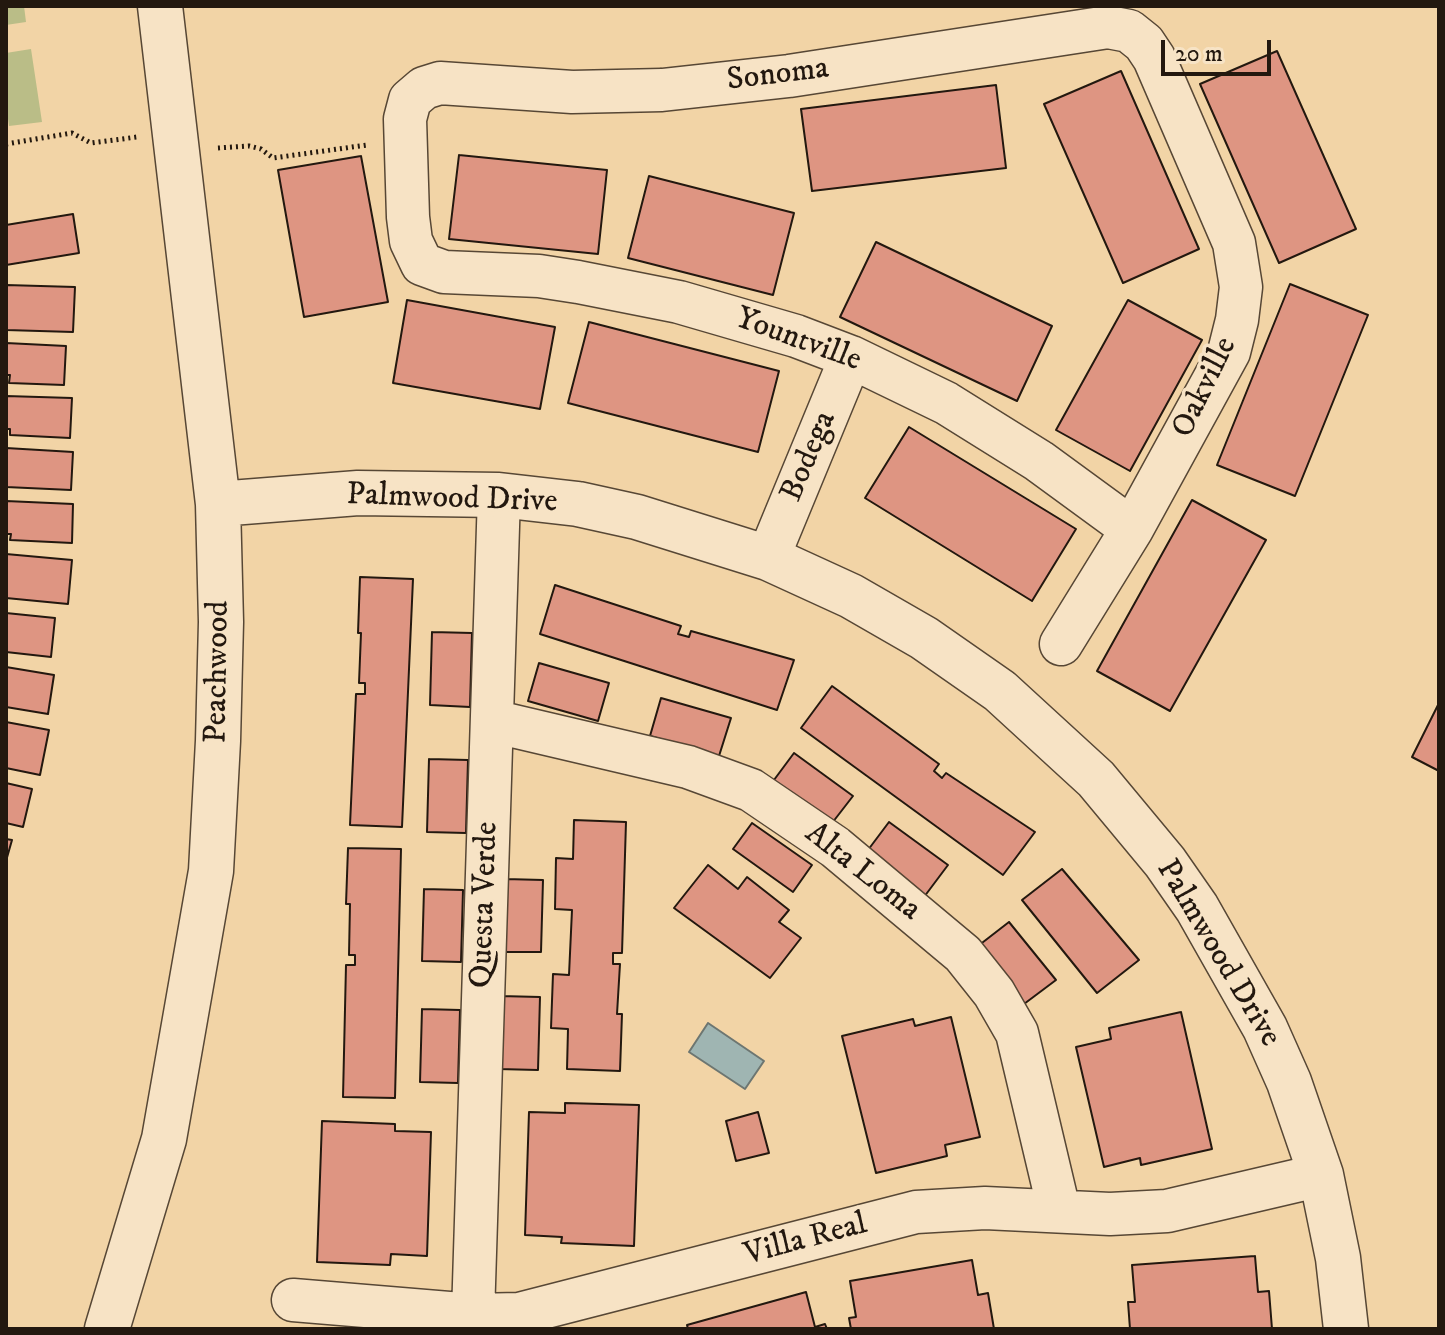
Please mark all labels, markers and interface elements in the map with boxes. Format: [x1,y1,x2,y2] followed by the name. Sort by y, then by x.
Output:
[1165,24,1275,74] scale bar
[1175,39,1223,69] text: 20 m
[725,51,831,101] street label: Sonoma
[730,301,866,381] street label: Yountville
[1165,332,1247,444] street label: Oakville
[774,406,846,508] street label: Bodega
[346,477,558,523] street label: Palmwood Drive
[199,600,239,744] street label: Peachwood
[796,816,928,930] street label: Alta Loma
[464,821,508,989] street label: Questa Verde
[1146,854,1288,1054] street label: Palmwood Drive
[740,1206,872,1276] street label: Villa Real

